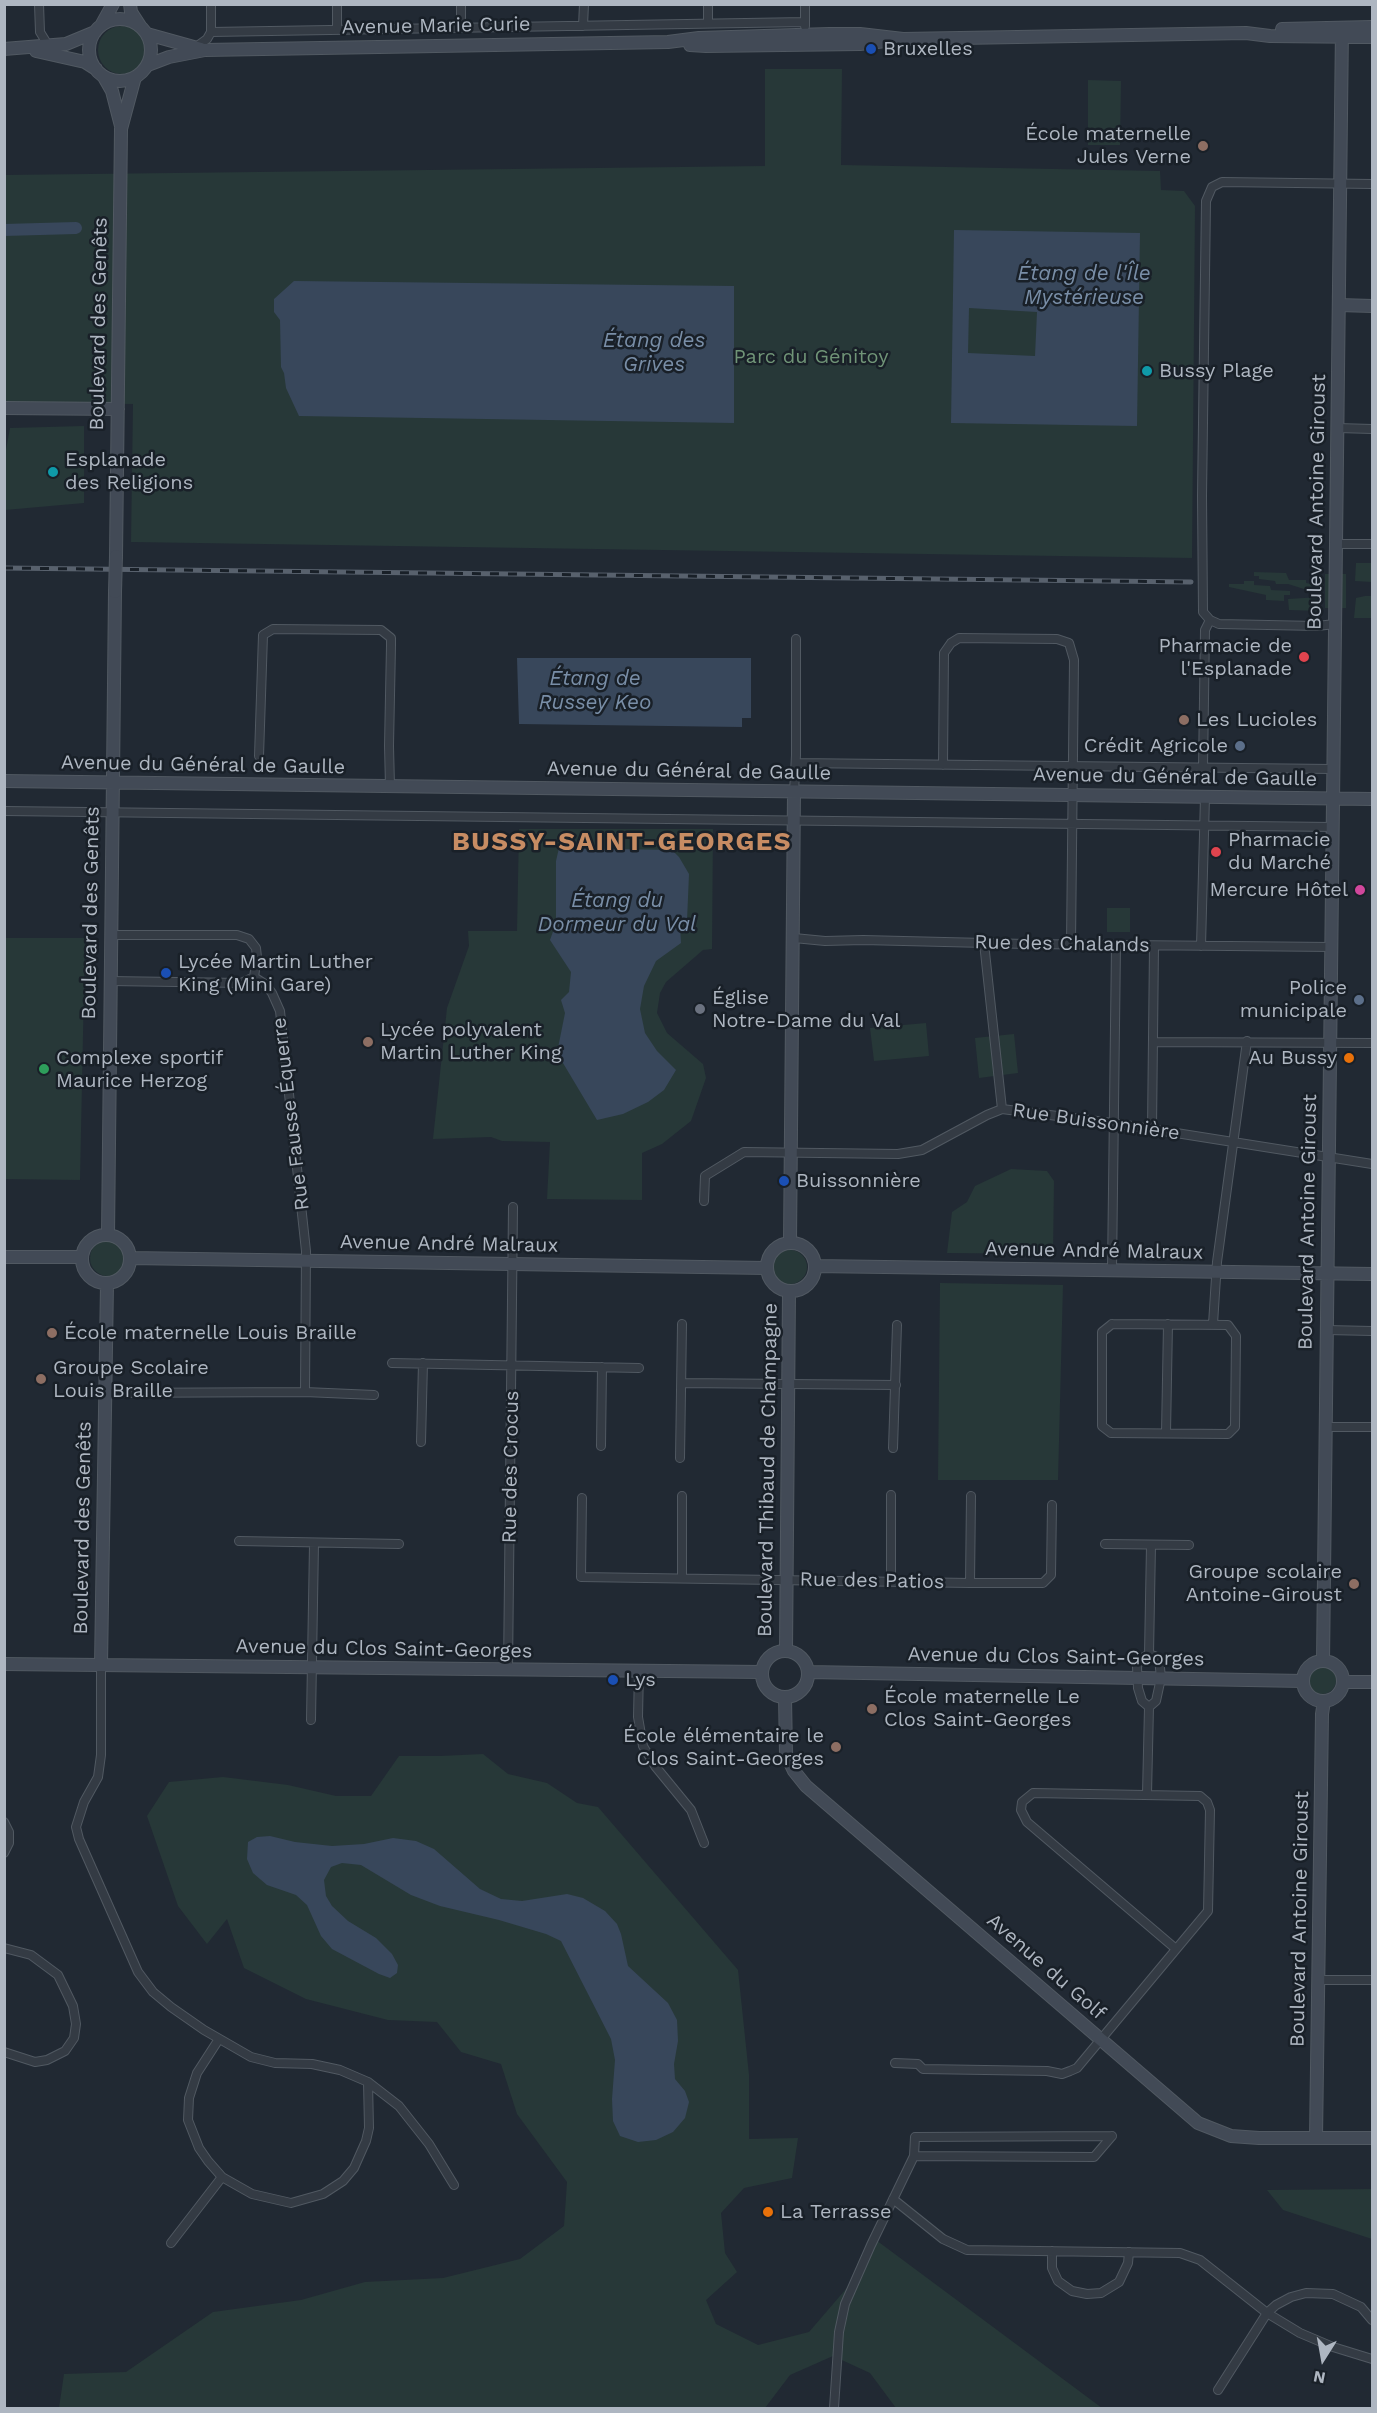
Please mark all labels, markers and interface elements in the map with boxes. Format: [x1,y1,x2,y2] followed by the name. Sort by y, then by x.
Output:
[341,12,531,40] street label: Avenue Marie Curie
[883,37,973,61] place label: Bruxelles
[864,42,878,56] marker: Bruxelles
[1025,122,1191,169] place label: École maternelle Jules Verne
[1196,139,1210,153] marker: École maternelle Jules Verne
[85,217,113,431] street label: Boulevard des Genêts
[1017,261,1151,311] water label: Étang de l'Île Mystérieuse
[603,328,705,378] water label: Étang des Grives
[733,345,889,369] park label: Parc du Génitoy
[1159,359,1274,383] place label: Bussy Plage
[1140,364,1154,378] marker: Bussy Plage
[1303,374,1331,630] street label: Boulevard Antoine Giroust
[65,448,193,495] place label: Esplanade des Religions
[46,465,60,479] marker: Esplanade des Religions
[1159,634,1292,681] place label: Pharmacie de l'Esplanade
[1297,650,1311,664] marker: Pharmacie de l'Esplanade
[538,666,652,716] water label: Étang de Russey Keo
[1196,708,1317,732] place label: Les Lucioles
[1177,713,1191,727] marker: Les Lucioles
[1084,734,1228,758] place label: Crédit Agricole
[1233,739,1247,753] marker: Crédit Agricole
[61,751,345,779] street label: Avenue du Général de Gaulle
[547,757,831,785] street label: Avenue du Général de Gaulle
[1033,763,1317,791] street label: Avenue du Général de Gaulle
[77,806,105,1020] street label: Boulevard des Genêts
[452,826,792,858] district label: BUSSY-SAINT-GEORGES
[1228,828,1331,875] place label: Pharmacie du Marché
[1209,845,1223,859] marker: Pharmacie du Marché
[1210,878,1348,902] place label: Mercure Hôtel
[1353,883,1367,897] marker: Mercure Hôtel
[538,888,696,938] water label: Étang du Dormeur du Val
[974,930,1150,958] street label: Rue des Chalands
[178,950,373,997] place label: Lycée Martin Luther King (Mini Gare)
[159,966,173,980] marker: Lycée Martin Luther King (Mini Gare)
[1240,976,1347,1023] place label: Police municipale
[712,986,900,1033] place label: Église Notre-Dame du Val
[1352,993,1366,1007] marker: Police municipale
[693,1002,707,1016] marker: Église Notre-Dame du Val
[267,1016,315,1212] street label: Rue Fausse Équerre
[380,1018,562,1065] place label: Lycée polyvalent Martin Luther King
[361,1035,375,1049] marker: Lycée polyvalent Martin Luther King
[56,1046,223,1093] place label: Complexe sportif Maurice Herzog
[1249,1046,1337,1070] place label: Au Bussy
[1342,1051,1356,1065] marker: Au Bussy
[37,1062,51,1076] marker: Complexe sportif Maurice Herzog
[1294,1094,1322,1350] street label: Boulevard Antoine Giroust
[1011,1098,1181,1146] street label: Rue Buissonnière
[796,1169,921,1193] place label: Buissonnière
[777,1174,791,1188] marker: Buissonnière
[340,1230,558,1258] street label: Avenue André Malraux
[985,1237,1203,1265] street label: Avenue André Malraux
[753,1303,783,1637] street label: Boulevard Thibaud de Champagne
[64,1321,357,1345] place label: École maternelle Louis Braille
[45,1326,59,1340] marker: École maternelle Louis Braille
[53,1356,209,1403] place label: Groupe Scolaire Louis Braille
[34,1372,48,1386] marker: Groupe Scolaire Louis Braille
[498,1390,524,1544] street label: Rue des Crocus
[69,1421,97,1635] street label: Boulevard des Genêts
[1186,1560,1342,1607] place label: Groupe scolaire Antoine-Giroust
[800,1568,944,1594] street label: Rue des Patios
[1347,1577,1361,1591] marker: Groupe scolaire Antoine-Giroust
[235,1634,533,1664] street label: Avenue du Clos Saint-Georges
[907,1642,1205,1672] street label: Avenue du Clos Saint-Georges
[625,1668,656,1692] place label: Lys
[606,1673,620,1687] marker: Lys
[884,1685,1080,1732] place label: École maternelle Le Clos Saint-Georges
[865,1702,879,1716] marker: École maternelle Le Clos Saint-Georges
[623,1724,824,1771] place label: École élémentaire le Clos Saint-Georges
[829,1740,843,1754] marker: École élémentaire le Clos Saint-Georges
[1286,1791,1314,2047] street label: Boulevard Antoine Giroust
[982,1909,1110,2025] street label: Avenue du Golf
[780,2200,891,2224] place label: La Terrasse
[761,2205,775,2219] marker: La Terrasse
[1293,2329,1353,2389] north arrow
[1312,2367,1327,2388] text: N

